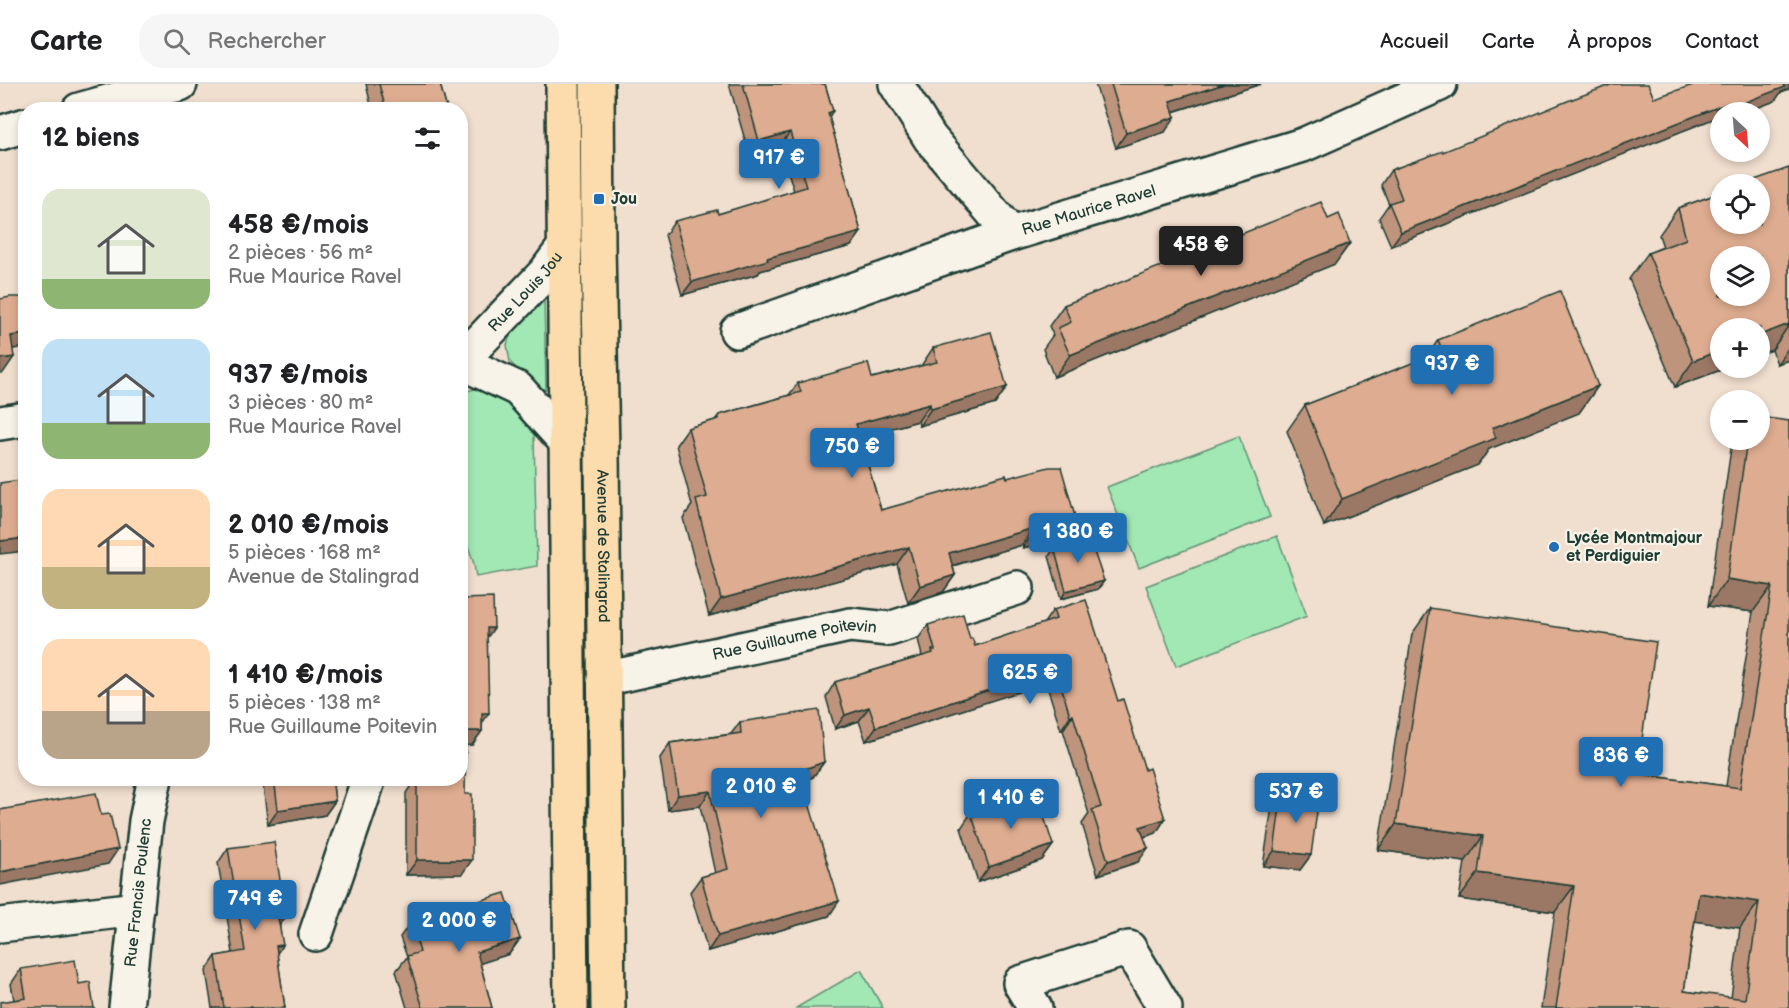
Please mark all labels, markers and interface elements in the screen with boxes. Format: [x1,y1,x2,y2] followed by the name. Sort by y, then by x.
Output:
[139,14,559,68] search box
[30,25,103,58] text: Carte
[160,25,193,58] icon: search
[208,28,326,55] text: Rechercher
[1380,29,1449,54] text: Accueil
[1482,29,1535,54] text: Carte
[1568,29,1652,54] text: À propos
[1685,29,1759,54] text: Contact
[1710,102,1770,162] north arrow
[1710,102,1770,450] map controls
[411,122,444,155] icon: filters
[42,123,139,154] text: 12 biens
[737,139,821,190] pin: 917 €
[753,146,805,170] text: 917 €
[1710,174,1770,234] button: locate
[1020,181,1158,240] street label: Rue Maurice Ravel
[611,190,637,209] place label: Jou
[592,192,606,206] marker: Jou
[228,210,369,241] text: 458 €/mois
[90,213,162,285] icon: home
[1159,226,1243,277] pin: 458 €
[1173,233,1229,257] text: 458 €
[228,241,373,265] text: 2 pièces · 56 m²
[1710,246,1770,306] button: layers
[484,248,567,336] street label: Rue Louis Jou
[228,265,401,289] text: Rue Maurice Ravel
[1710,318,1770,378] button: +
[1410,345,1494,396] pin: 937 €
[1425,352,1479,376] text: 937 €
[228,360,368,391] text: 937 €/mois
[90,363,162,435] icon: home
[1710,390,1770,450] button: −
[228,391,373,415] text: 3 pièces · 80 m²
[228,415,401,439] text: Rue Maurice Ravel
[810,428,894,479] pin: 750 €
[824,435,880,459] text: 750 €
[593,469,613,623] street label: Avenue de Stalingrad
[228,510,389,541] text: 2 010 €/mois
[90,513,162,585] icon: home
[1023,513,1133,564] pin: 1 380 €
[1043,520,1113,544] text: 1 380 €
[1566,529,1703,566] place label: Lycée Montmajour et Perdiguier
[1547,540,1561,554] marker: Lycée Montmajour et Perdiguier
[228,541,381,565] text: 5 pièces · 168 m²
[228,565,419,589] text: Avenue de Stalingrad
[711,615,878,664] street label: Rue Guillaume Poitevin
[988,654,1072,705] pin: 625 €
[228,660,383,691] text: 1 410 €/mois
[1002,661,1058,685] text: 625 €
[90,663,162,735] icon: home
[228,691,381,715] text: 5 pièces · 138 m²
[228,715,437,739] text: Rue Guillaume Poitevin
[1579,737,1663,788] pin: 836 €
[1593,744,1649,768] text: 836 €
[706,768,816,819] pin: 2 010 €
[1254,773,1338,824] pin: 537 €
[725,775,797,799] text: 2 010 €
[956,779,1066,830] pin: 1 410 €
[1269,780,1323,804] text: 537 €
[978,786,1044,810] text: 1 410 €
[121,817,156,968] street label: Rue Francis Poulenc
[213,880,297,931] pin: 749 €
[227,887,283,911] text: 749 €
[404,902,514,953] pin: 2 000 €
[421,909,497,933] text: 2 000 €

